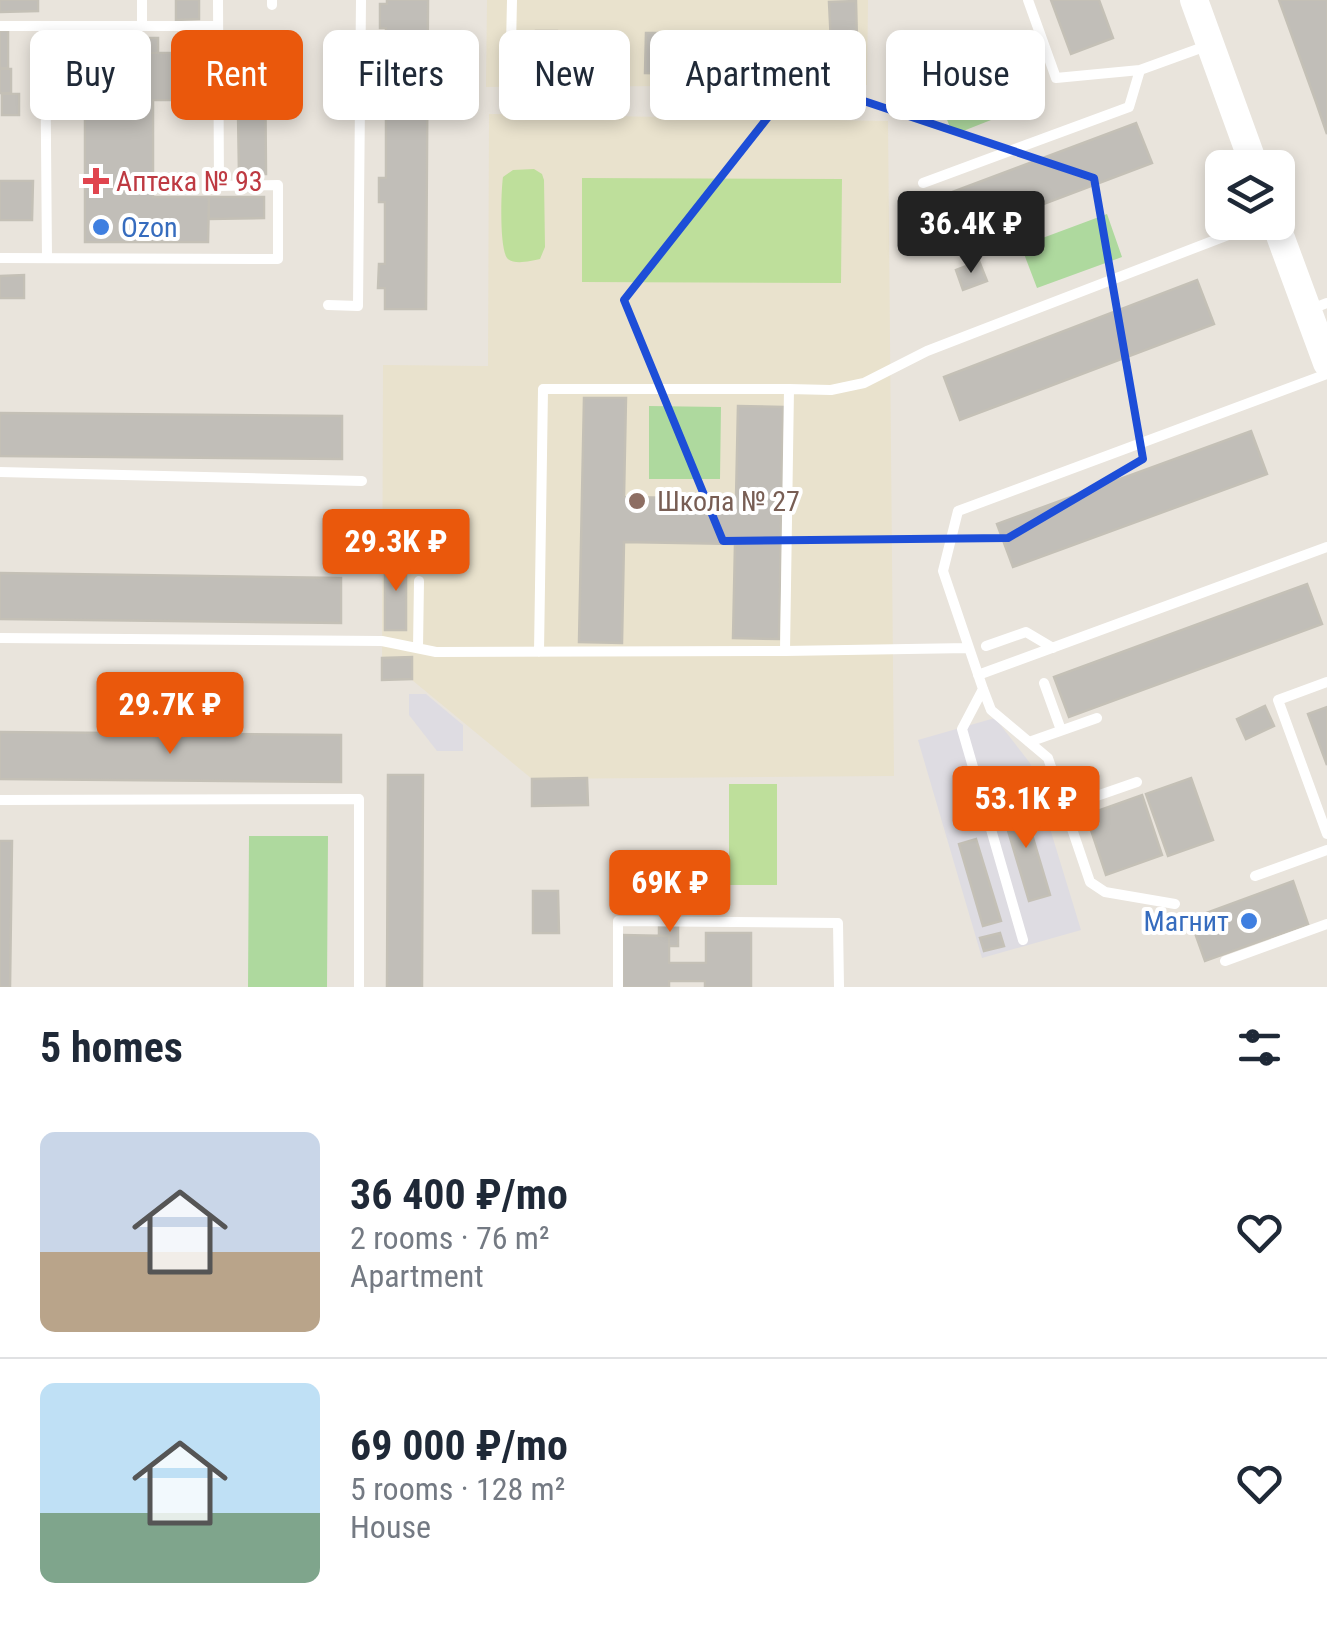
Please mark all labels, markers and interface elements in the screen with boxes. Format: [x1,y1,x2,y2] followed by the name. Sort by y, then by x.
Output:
[30,30,151,120] chip: Buy
[171,30,303,120] chip: Rent
[323,30,479,120] chip: Filters
[499,30,630,120] chip: New
[650,30,866,120] chip: Apartment
[886,30,1045,120] chip: House
[1205,150,1295,240] map controls
[1205,150,1295,240] button: layers
[116,165,263,198] place label: Аптека № 93
[85,170,107,192] marker: Аптека № 93
[879,191,1063,276] pin: 36.4K ₽
[920,204,1022,242] text: 36.4K ₽
[121,211,178,244] place label: Ozon
[90,216,112,238] marker: Ozon
[657,485,800,518] place label: Школа № 27
[626,490,648,512] marker: Школа № 27
[304,509,488,594] pin: 29.3K ₽
[345,522,447,560] text: 29.3K ₽
[78,672,262,757] pin: 29.7K ₽
[119,685,221,723] text: 29.7K ₽
[934,766,1118,851] pin: 53.1K ₽
[975,779,1077,817] text: 53.1K ₽
[600,850,740,935] pin: 69K ₽
[631,863,709,901] text: 69K ₽
[1144,905,1229,938] place label: Магнит
[1238,910,1260,932] marker: Магнит
[1232,1020,1287,1075] icon: filters
[40,1023,183,1072] text: 5 homes
[350,1170,568,1219] text: 36 400 ₽/mo
[120,1172,240,1292] icon: home
[1232,1205,1287,1260] icon: heart
[350,1219,549,1257] text: 2 rooms · 76 m²
[350,1257,484,1295] text: Apartment
[350,1421,568,1470] text: 69 000 ₽/mo
[120,1423,240,1543] icon: home
[1232,1456,1287,1511] icon: heart
[350,1470,565,1508] text: 5 rooms · 128 m²
[350,1508,431,1546] text: House

